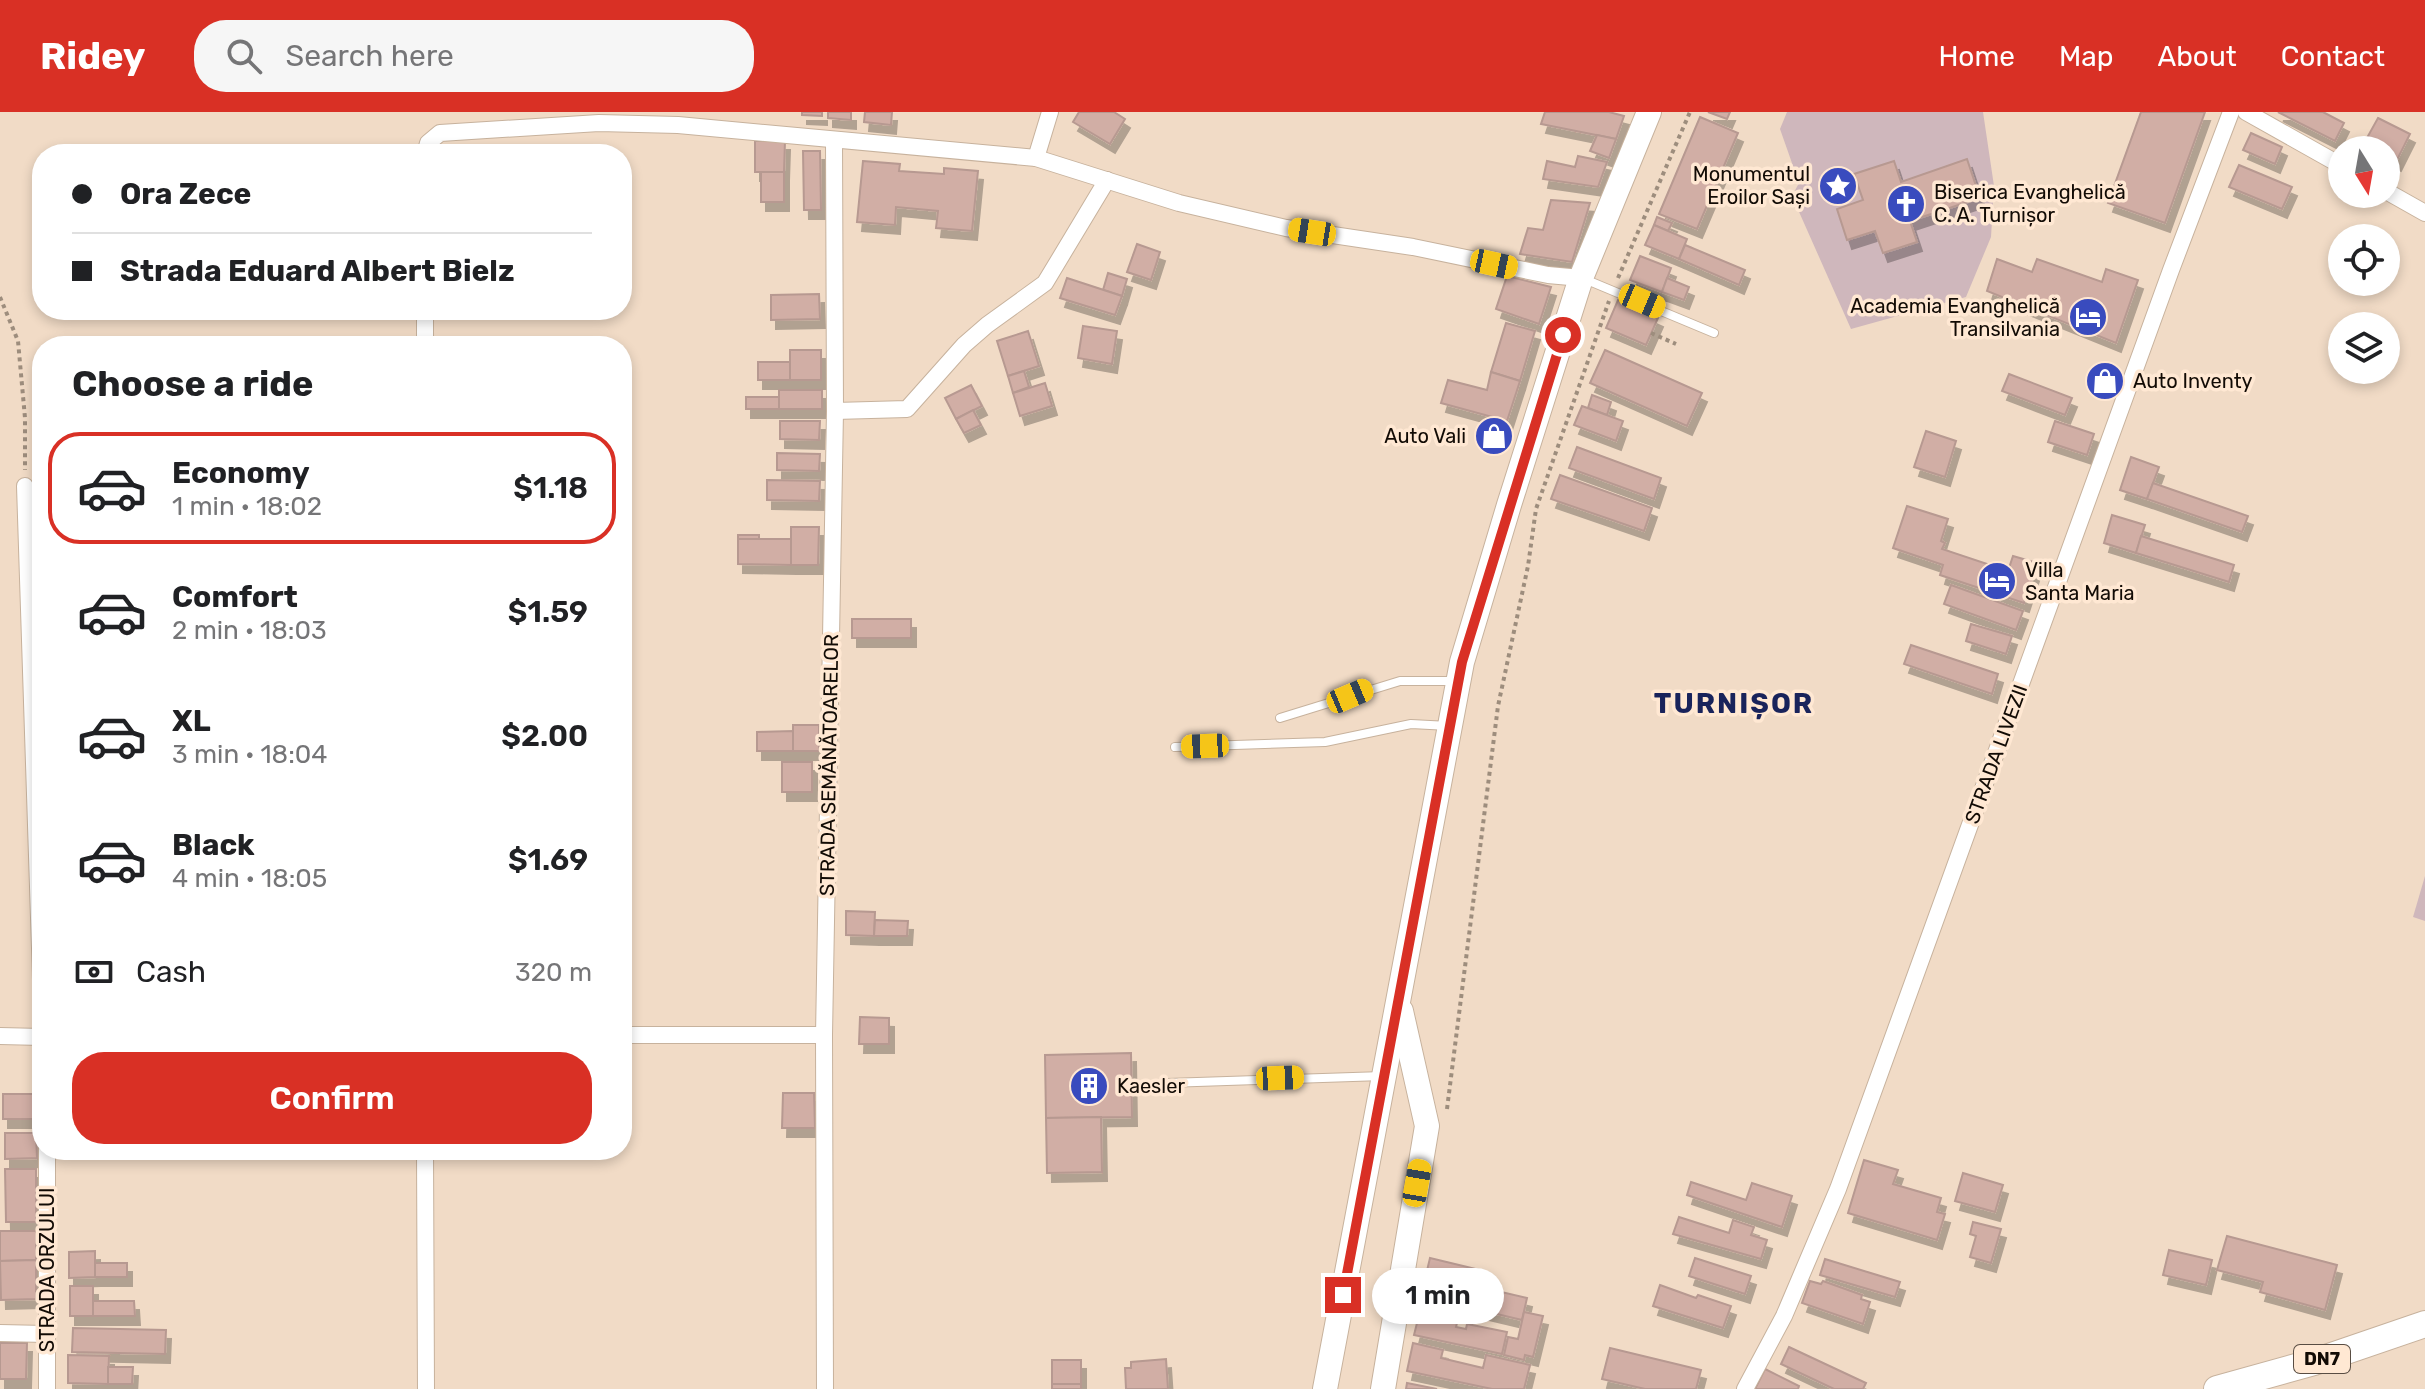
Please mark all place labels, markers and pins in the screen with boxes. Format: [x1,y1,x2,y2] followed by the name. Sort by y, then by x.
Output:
[1693,162,1810,209] place label: Monumentul Eroilor Sași
[1817,165,1859,207] place icon: Monumentul Eroilor Sași
[1934,180,2126,227] place label: Biserica Evanghelică C. A. Turnișor
[1885,183,1927,225] church icon: Biserica Evanghelică C. A. Turnișor
[1850,294,2060,341] place label: Academia Evanghelică Transilvania
[2067,296,2109,338] hotel icon: Academia Evanghelică Transilvania
[2084,360,2126,402] shop icon: Auto Inventy
[2133,369,2253,393] place label: Auto Inventy
[1473,415,1515,457] shop icon: Auto Vali
[1384,424,1466,448] place label: Auto Vali
[2025,558,2135,605] place label: Villa Santa Maria
[1976,560,2018,602] hotel icon: Villa Santa Maria
[1068,1065,1110,1107] building icon: Kaesler
[1117,1074,1185,1098] place label: Kaesler

